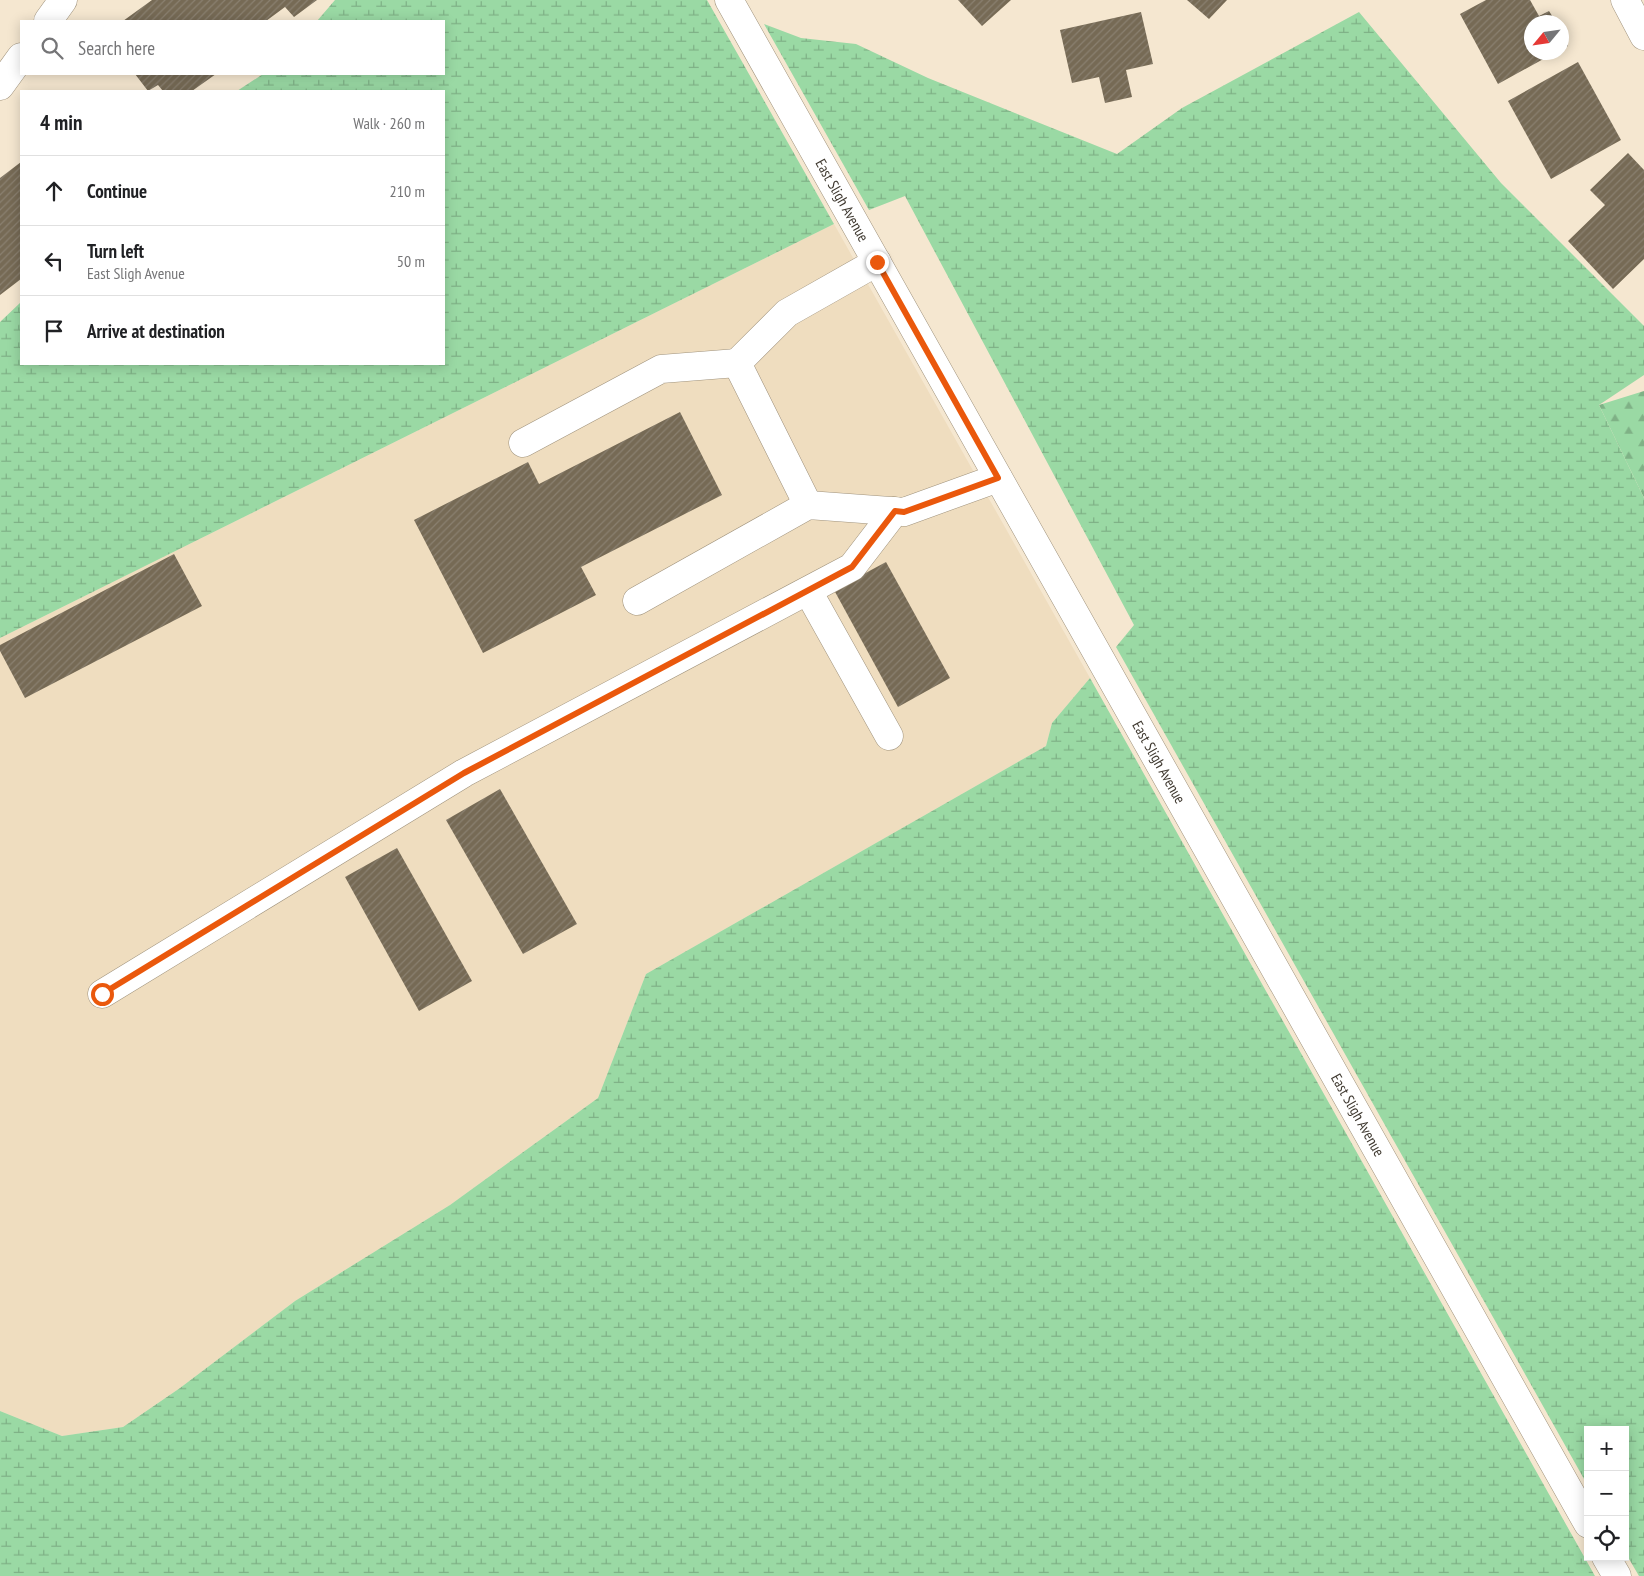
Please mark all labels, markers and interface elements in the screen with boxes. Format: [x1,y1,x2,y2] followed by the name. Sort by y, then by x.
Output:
[1524,15,1569,60] north arrow
[20,20,445,75] search box
[38,34,66,62] icon: search
[78,36,155,60] text: Search here
[40,109,82,136] text: 4 min
[353,113,425,133] text: Walk · 260 m
[812,155,873,245] street label: East Sligh Avenue
[40,177,68,205] icon: ahead
[87,179,147,203] text: Continue
[390,181,425,201] text: 210 m
[87,239,144,263] text: Turn left
[40,247,68,275] icon: left
[397,251,425,271] text: 50 m
[866,251,889,274] route end
[87,263,185,283] text: East Sligh Avenue
[40,317,68,345] icon: arrive
[87,319,225,343] text: Arrive at destination
[1128,717,1190,807] street label: East Sligh Avenue
[91,983,114,1006] route start
[1327,1070,1389,1160] street label: East Sligh Avenue
[1584,1426,1629,1561] map controls
[1584,1426,1629,1471] button: +
[1584,1471,1629,1516] button: −
[1584,1516,1629,1561] button: locate

